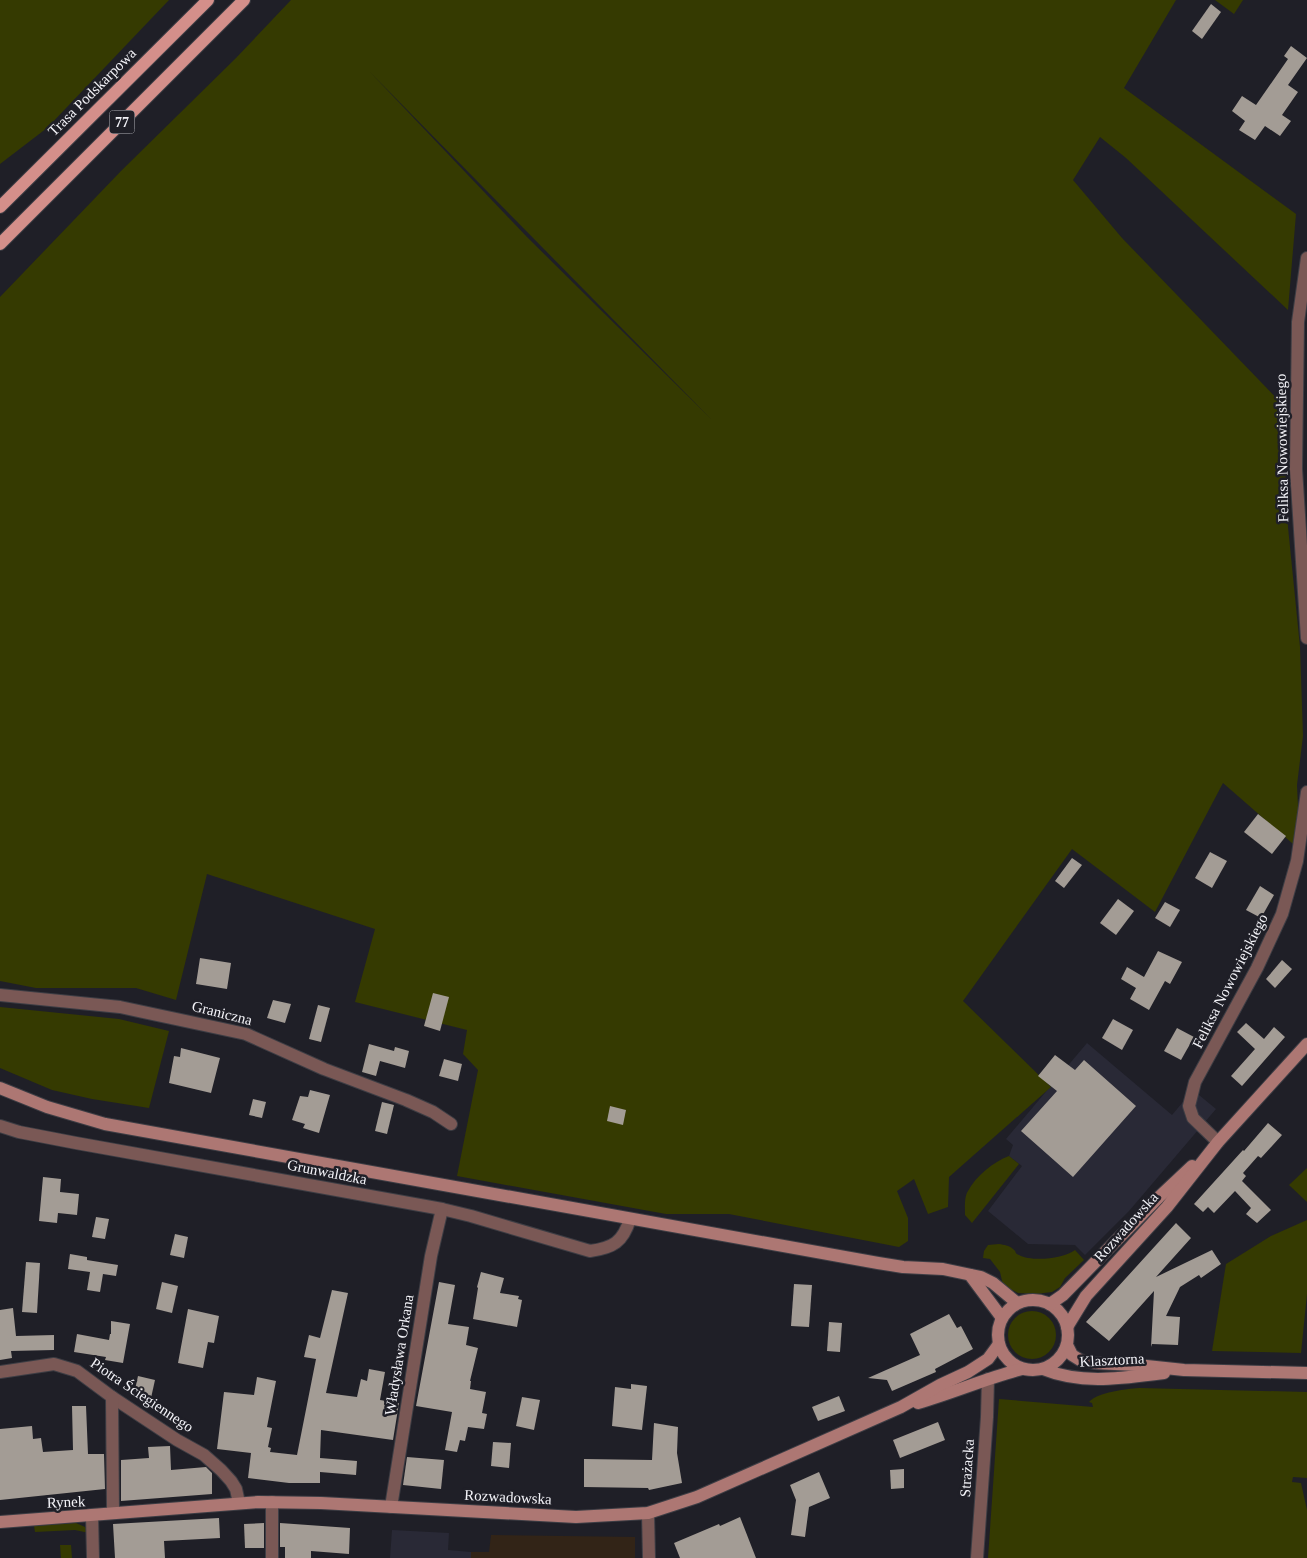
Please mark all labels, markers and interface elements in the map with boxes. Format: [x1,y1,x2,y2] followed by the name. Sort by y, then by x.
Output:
[45,45,139,139] street label: Trasa Podskarpowa
[110,110,134,134] road number: 77
[1273,374,1291,522] street label: Feliksa Nowowiejskiego
[1189,911,1271,1051] street label: Feliksa Nowowiejskiego
[190,998,254,1028] street label: Graniczna
[286,1156,369,1188] street label: Grunwaldzka
[1091,1189,1161,1265] street label: Rozwadowska
[382,1293,416,1417] street label: Władysława Orkana
[1079,1350,1145,1370] street label: Klasztorna
[88,1355,196,1435] street label: Piotra Ściegiennego
[957,1438,977,1498] street label: Strażacka
[464,1487,552,1507] street label: Rozwadowska
[46,1493,86,1511] street label: Rynek

